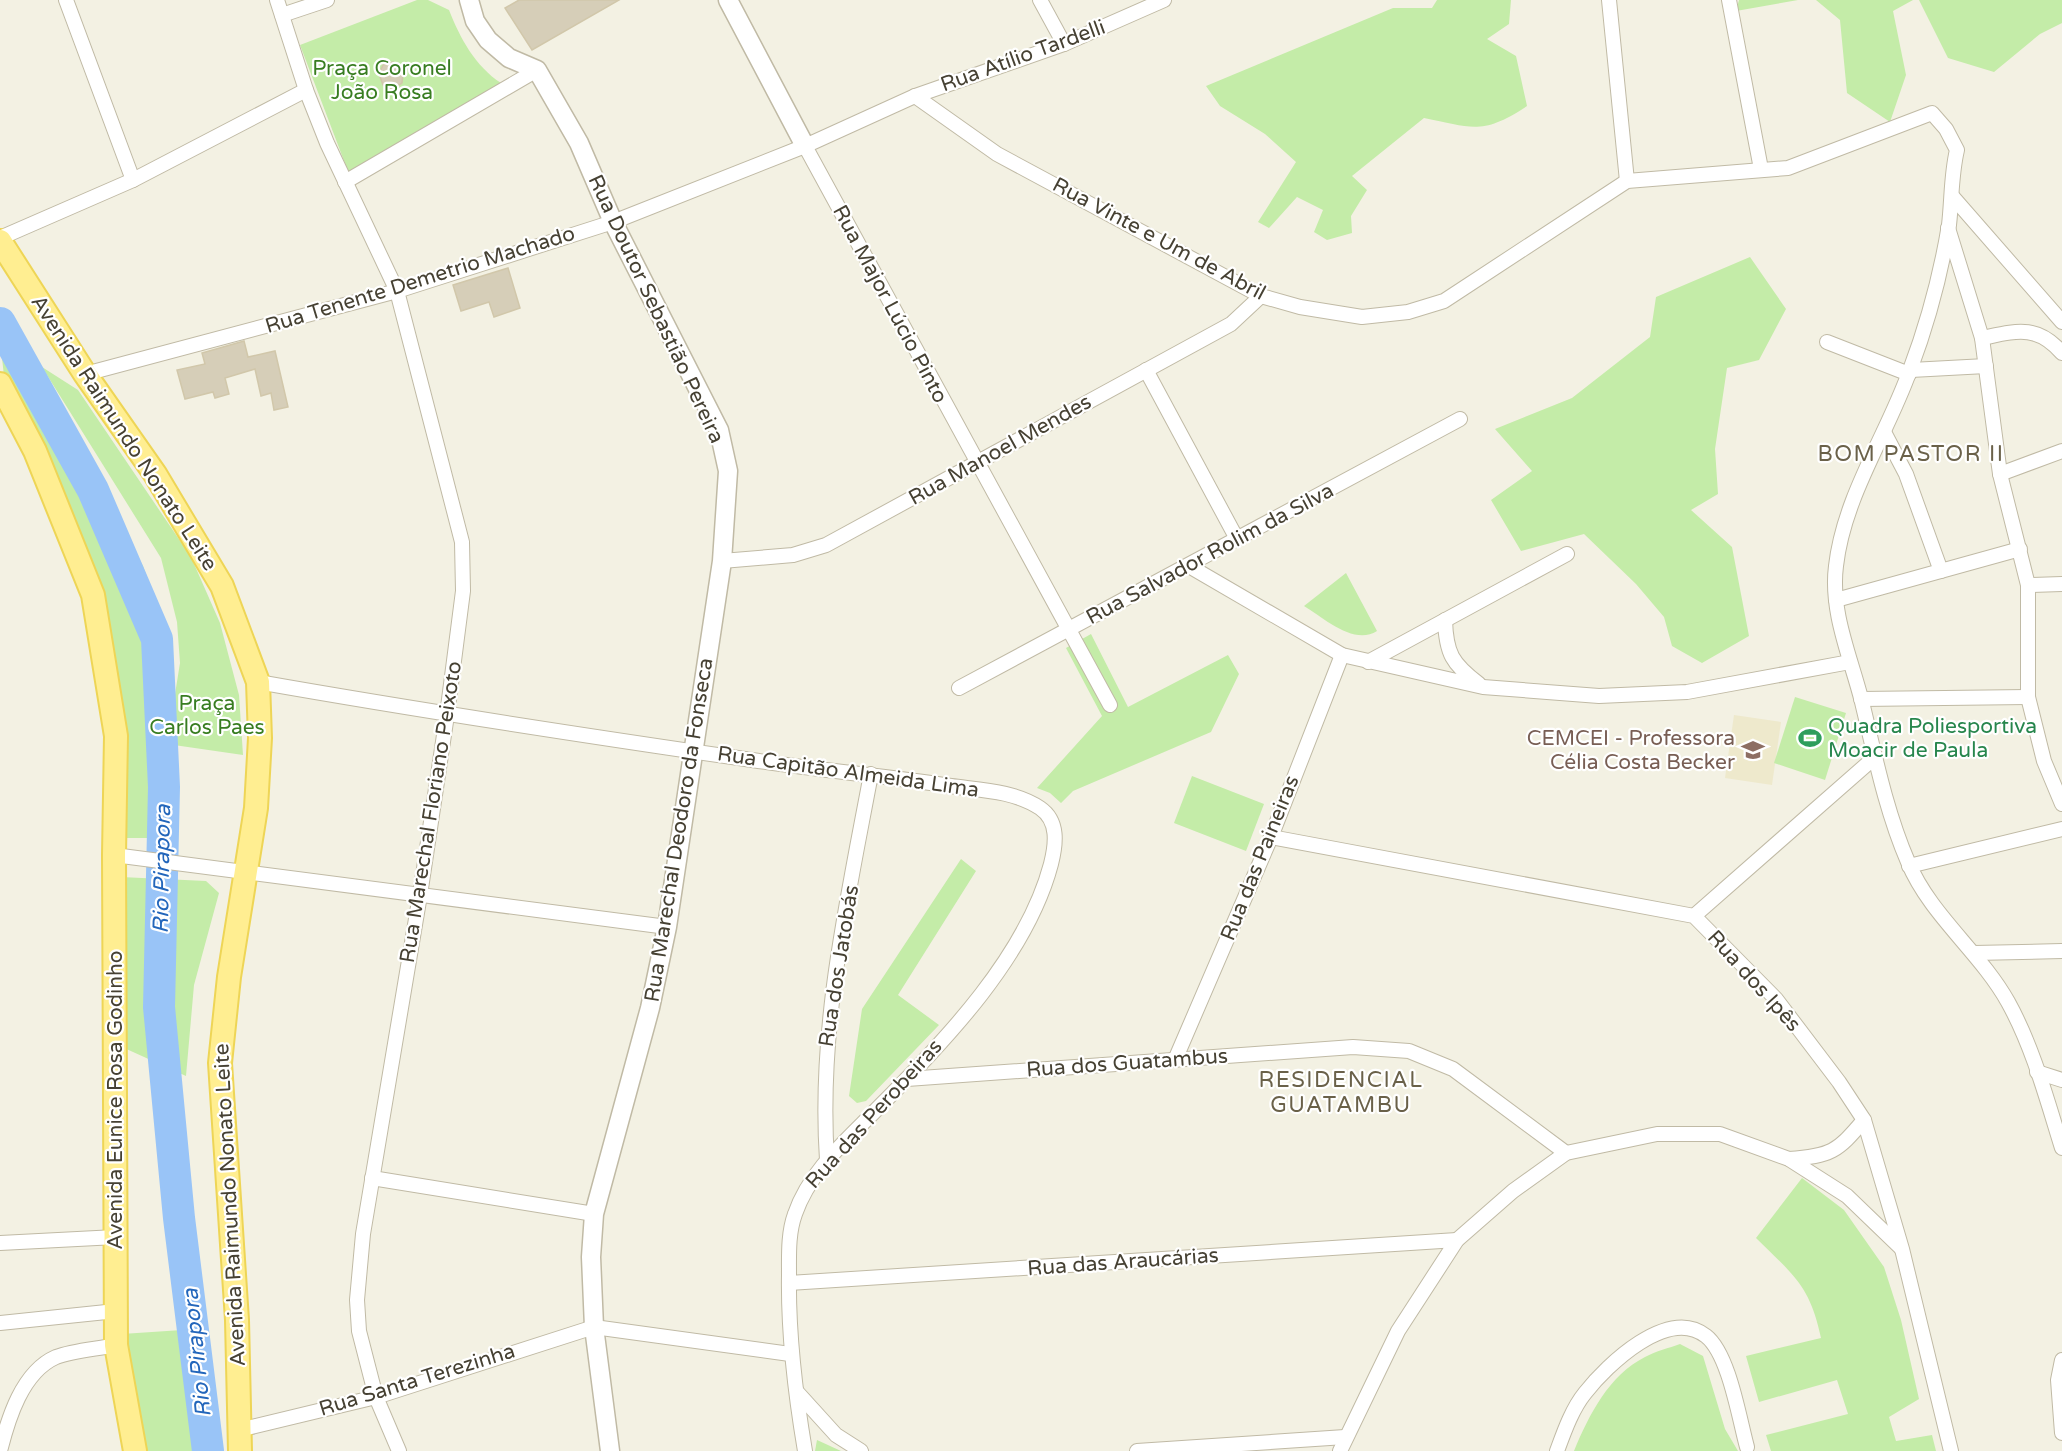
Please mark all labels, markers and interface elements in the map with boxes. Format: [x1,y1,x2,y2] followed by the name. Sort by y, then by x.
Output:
[937,15,1109,97] street label: Rua Atílio Tardelli
[312,56,452,105] park label: Praça Coronel João Rosa
[583,171,729,447] street label: Rua Doutor Sebastião Pereira
[1048,172,1270,306] street label: Rua Vinte e Um de Abril
[827,201,953,407] street label: Rua Major Lúcio Pinto
[262,221,578,339] street label: Rua Tenente Demetrio Machado
[25,291,223,575] street label: Avenida Raimundo Nonato Leite
[904,389,1096,511] street label: Rua Manoel Mendes
[1817,441,2005,467] district label: BOM PASTOR II
[1082,478,1338,630] street label: Rua Salvador Rolim da Silva
[639,656,719,1004] street label: Rua Marechal Deodoro da Fonseca
[395,659,467,965] street label: Rua Marechal Floriano Peixoto
[149,691,265,740] park label: Praça Carlos Paes
[1828,714,2037,763] place label: Quadra Poliesportiva Moacir de Paula
[1797,725,1823,751] sports icon: Quadra Poliesportiva Moacir de Paula
[1527,726,1735,775] place label: CEMCEI - Professora Célia Costa Becker
[1740,737,1766,763] school or university icon: CEMCEI - Professora Célia Costa Becker
[716,741,980,803] street label: Rua Capitão Almeida Lima
[1215,772,1305,944] street label: Rua das Paineiras
[148,804,176,934] water label: Rio Pirapora
[814,883,864,1049] street label: Rua dos Jatobás
[1702,925,1806,1037] street label: Rua dos Ipês
[103,950,128,1250] street label: Avenida Eunice Rosa Godinho
[800,1034,948,1194] street label: Rua das Perobeiras
[209,1043,251,1367] street label: Avenida Raimundo Nonato Leite
[1025,1043,1229,1083] street label: Rua dos Guatambus
[1259,1067,1423,1118] district label: RESIDENCIAL GUATAMBU
[1026,1243,1220,1281] street label: Rua das Araucárias
[177,1287,217,1419] water label: Rio Pirapora
[316,1338,518,1422] street label: Rua Santa Terezinha

